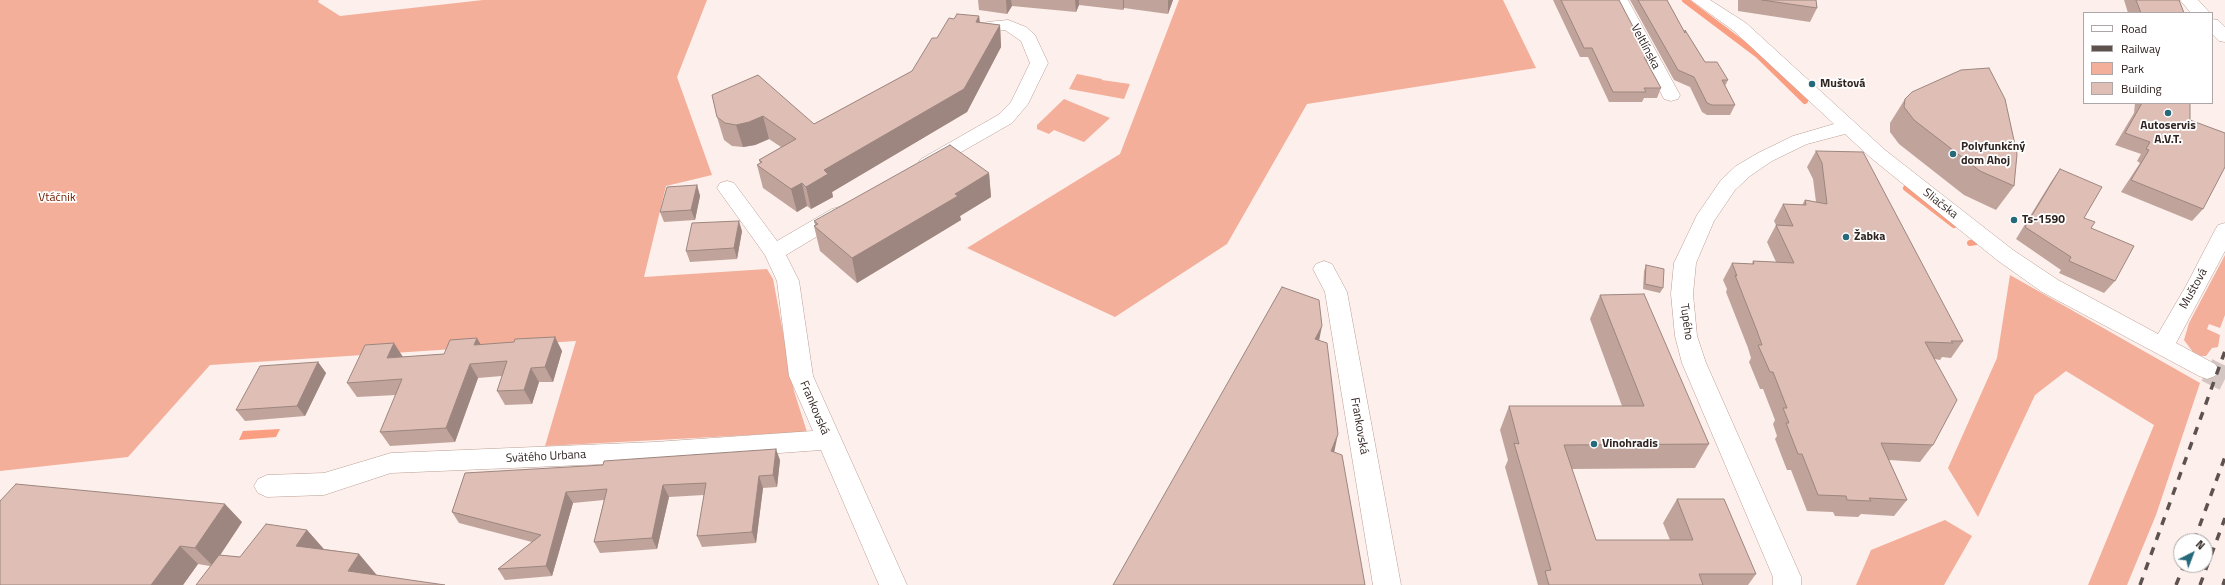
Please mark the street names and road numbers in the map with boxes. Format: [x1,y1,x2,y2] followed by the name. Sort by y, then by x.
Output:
[1627,22,1663,72] street label: Veltlínska
[1920,186,1960,222] street label: Sliačska
[2177,266,2211,312] street label: Muštová
[1676,303,1696,341] street label: Tupého
[796,379,832,437] street label: Frankovská
[1347,396,1371,456] street label: Frankovská
[505,448,587,466] street label: Svätého Urbana

